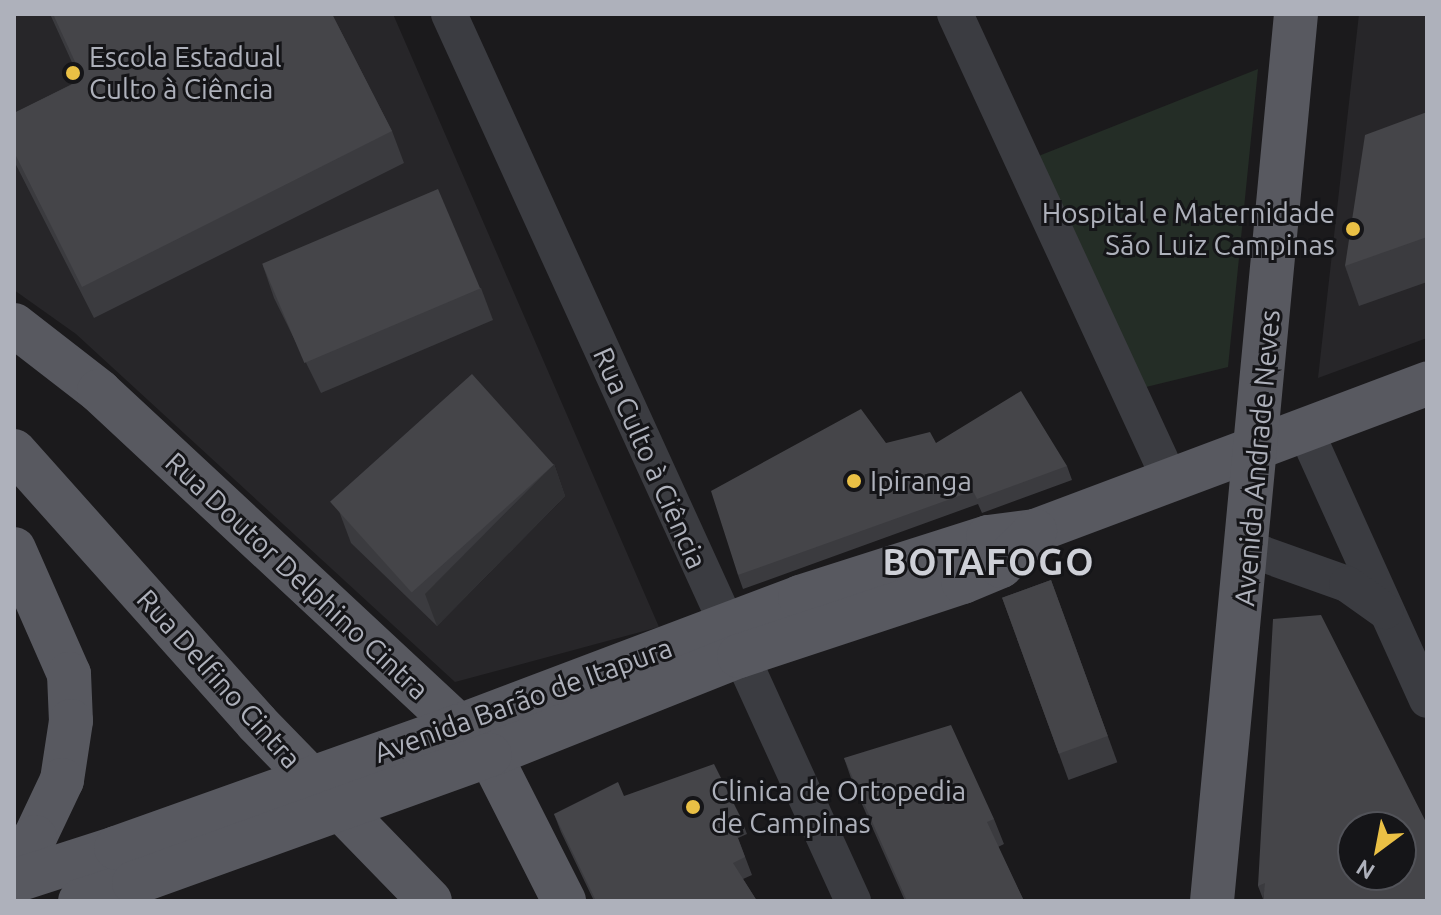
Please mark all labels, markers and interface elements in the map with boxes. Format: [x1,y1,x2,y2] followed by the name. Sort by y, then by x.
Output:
[89,40,282,106] place label: Escola Estadual Culto à Ciência
[64,64,82,82] marker: Escola Estadual Culto à Ciência
[1042,196,1335,262] place label: Hospital e Maternidade São Luiz Campinas
[1342,218,1364,240] marker: Hospital e Maternidade São Luiz Campinas
[1227,308,1287,608] street label: Avenida Andrade Neves
[586,342,714,574] street label: Rua Culto à Ciência
[159,445,435,707] street label: Rua Doutor Delphino Cintra
[870,464,972,498] place label: Ipiranga
[845,472,863,490] marker: Ipiranga
[882,540,1096,584] district label: BOTAFOGO
[130,583,308,775] street label: Rua Delfino Cintra
[369,630,677,770] street label: Avenida Barão de Itapura
[711,774,966,840] place label: Clinica de Ortopedia de Campinas
[682,796,704,818] marker: Clinica de Ortopedia de Campinas
[1337,811,1417,891] north arrow
[1351,855,1379,885] text: N

